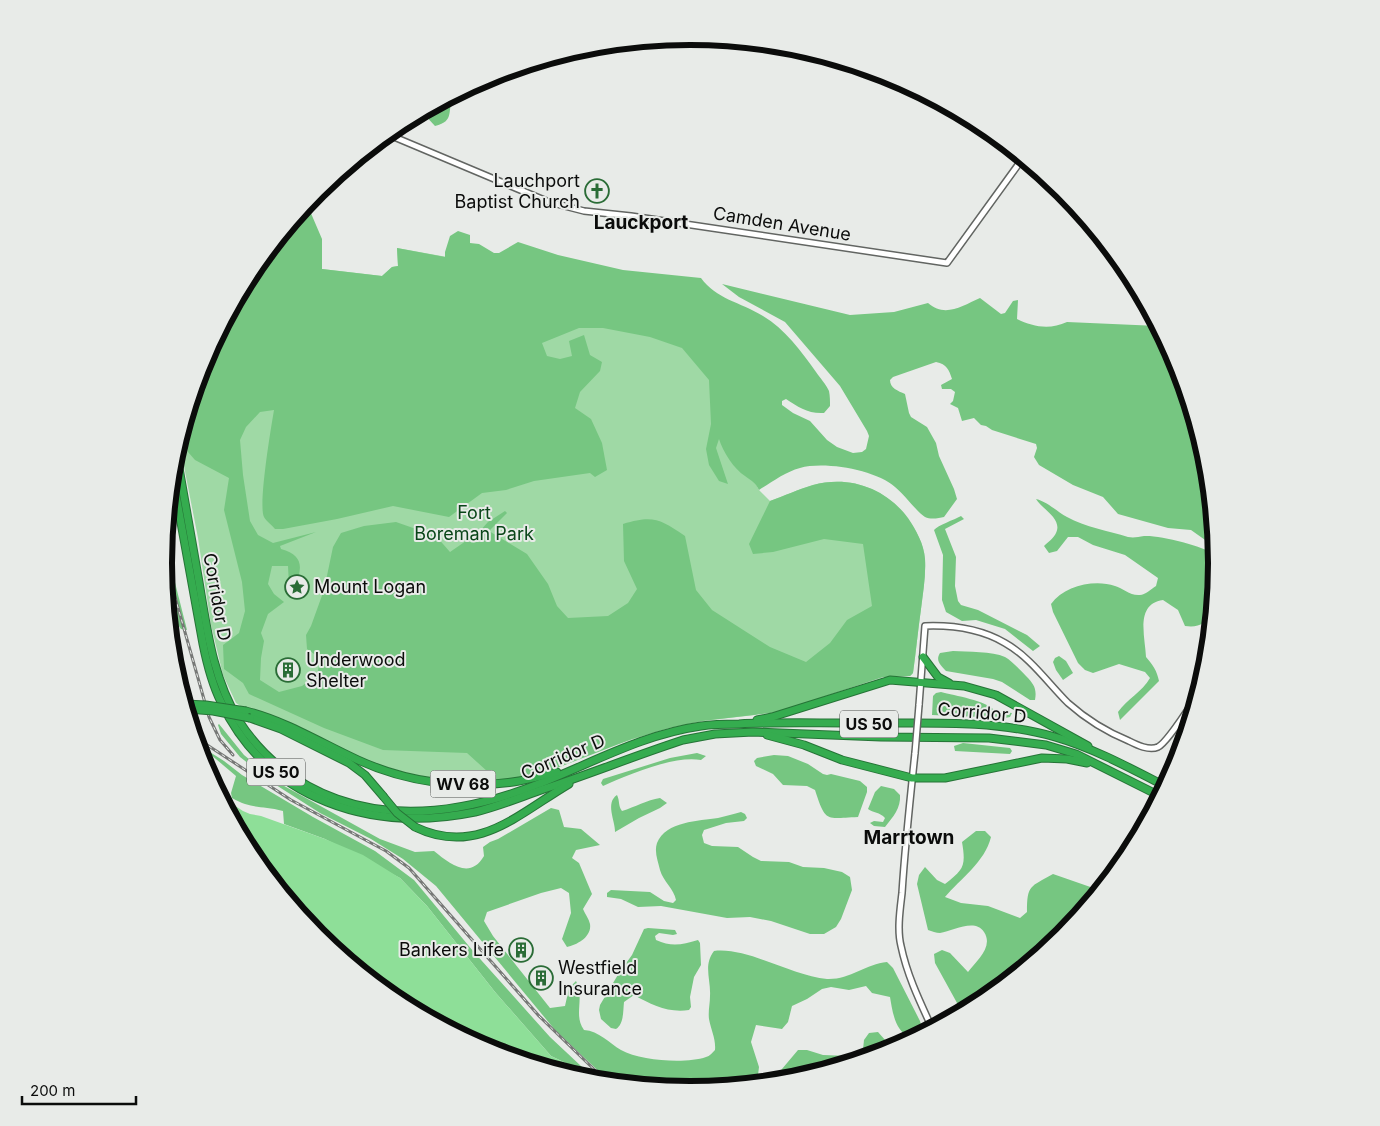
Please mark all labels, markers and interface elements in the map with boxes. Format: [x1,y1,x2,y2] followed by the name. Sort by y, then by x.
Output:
[455,170,580,212] place label: Lauchport Baptist Church
[584,178,610,204] church icon: Lauchport Baptist Church
[712,202,853,245] street label: Camden Avenue
[594,211,688,234] district label: Lauckport
[414,502,534,544] park label: Fort Boreman Park
[199,551,236,643] street label: Corridor D
[284,574,310,600] place icon: Mount Logan
[314,576,426,597] place label: Mount Logan
[306,649,405,691] place label: Underwood Shelter
[275,657,301,683] building icon: Underwood Shelter
[937,698,1027,727] street label: Corridor D
[840,711,898,738] road number: US 50
[518,729,608,784] street label: Corridor D
[247,759,305,786] road number: US 50
[430,771,496,798] road number: WV 68
[864,826,954,849] district label: Marrtown
[508,937,534,963] building icon: Bankers Life
[399,939,504,960] place label: Bankers Life
[558,957,642,999] place label: Westfield Insurance
[528,965,554,991] building icon: Westfield Insurance
[22,1074,136,1106] scale bar
[30,1081,75,1100] text: 200 m

